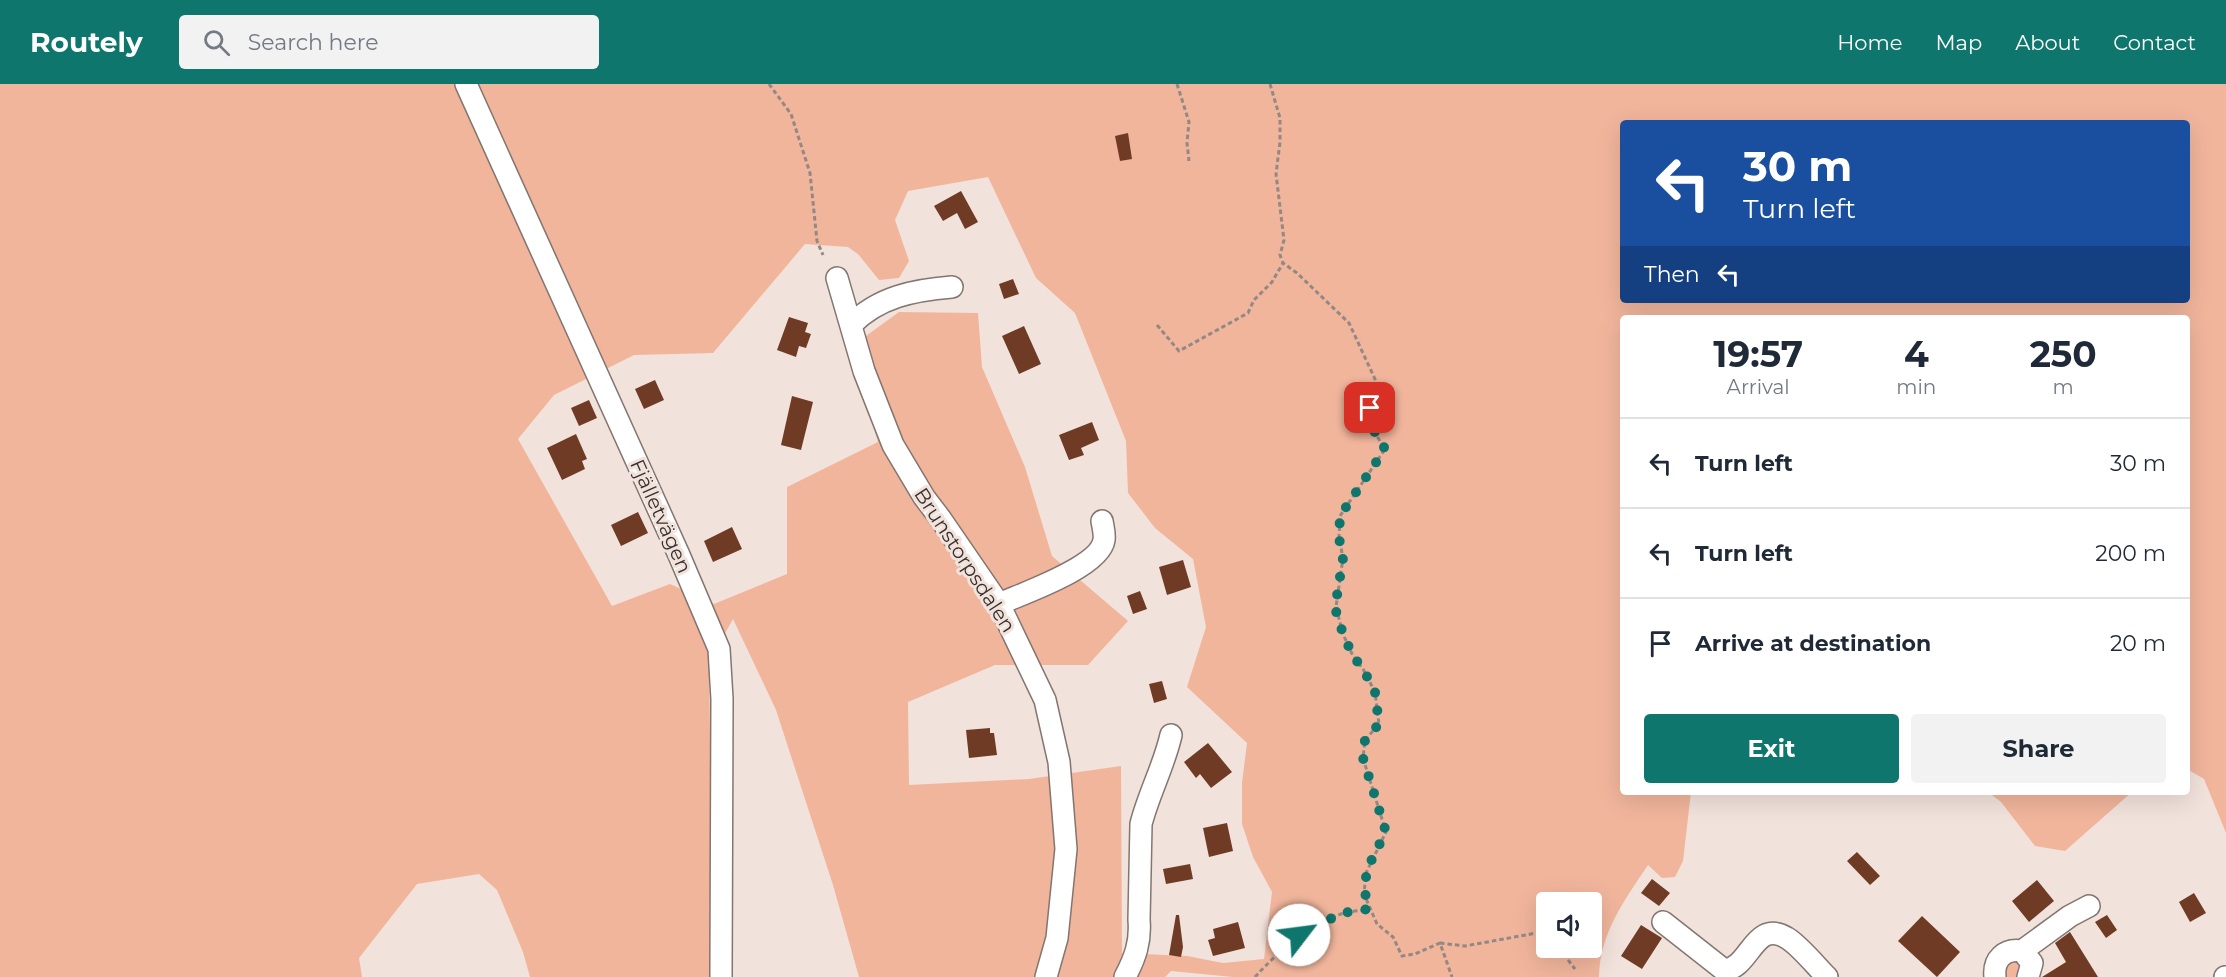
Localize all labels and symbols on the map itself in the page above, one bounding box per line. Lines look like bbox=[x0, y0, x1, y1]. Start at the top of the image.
pin bbox=[1344, 382, 1395, 433]
street label: Fjälletvägen bbox=[625, 455, 697, 577]
street label: Brunstorpsdalen bbox=[909, 483, 1021, 637]
position arrow bbox=[1267, 903, 1331, 967]

